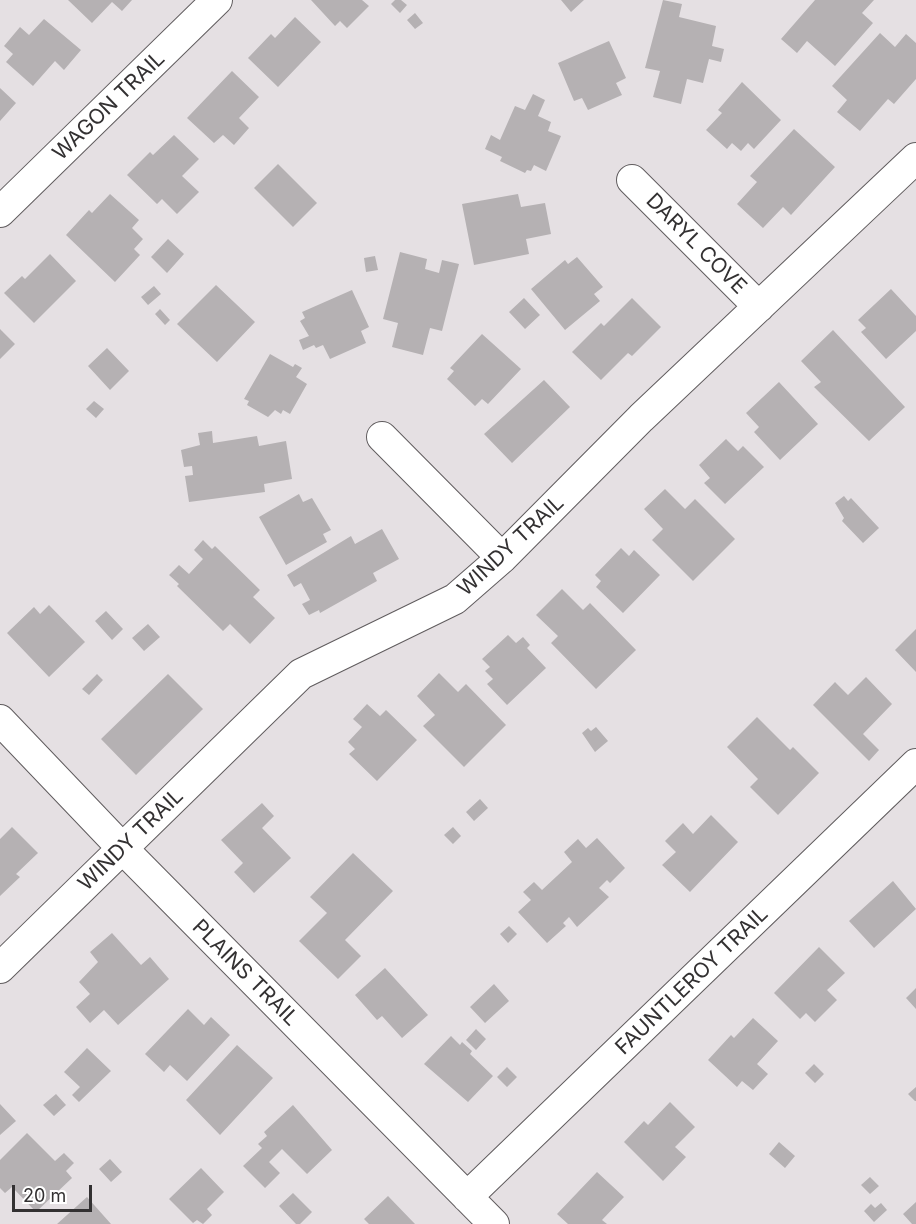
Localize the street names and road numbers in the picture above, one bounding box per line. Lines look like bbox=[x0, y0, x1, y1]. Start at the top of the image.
street label: WAGON TRAIL bbox=[48, 46, 170, 166]
street label: DARYL COVE bbox=[641, 189, 751, 299]
street label: WINDY TRAIL bbox=[453, 490, 569, 602]
street label: WINDY TRAIL bbox=[73, 784, 189, 896]
street label: FAUNTLEROY TRAIL bbox=[611, 902, 773, 1060]
street label: PLAINS TRAIL bbox=[187, 915, 303, 1031]

